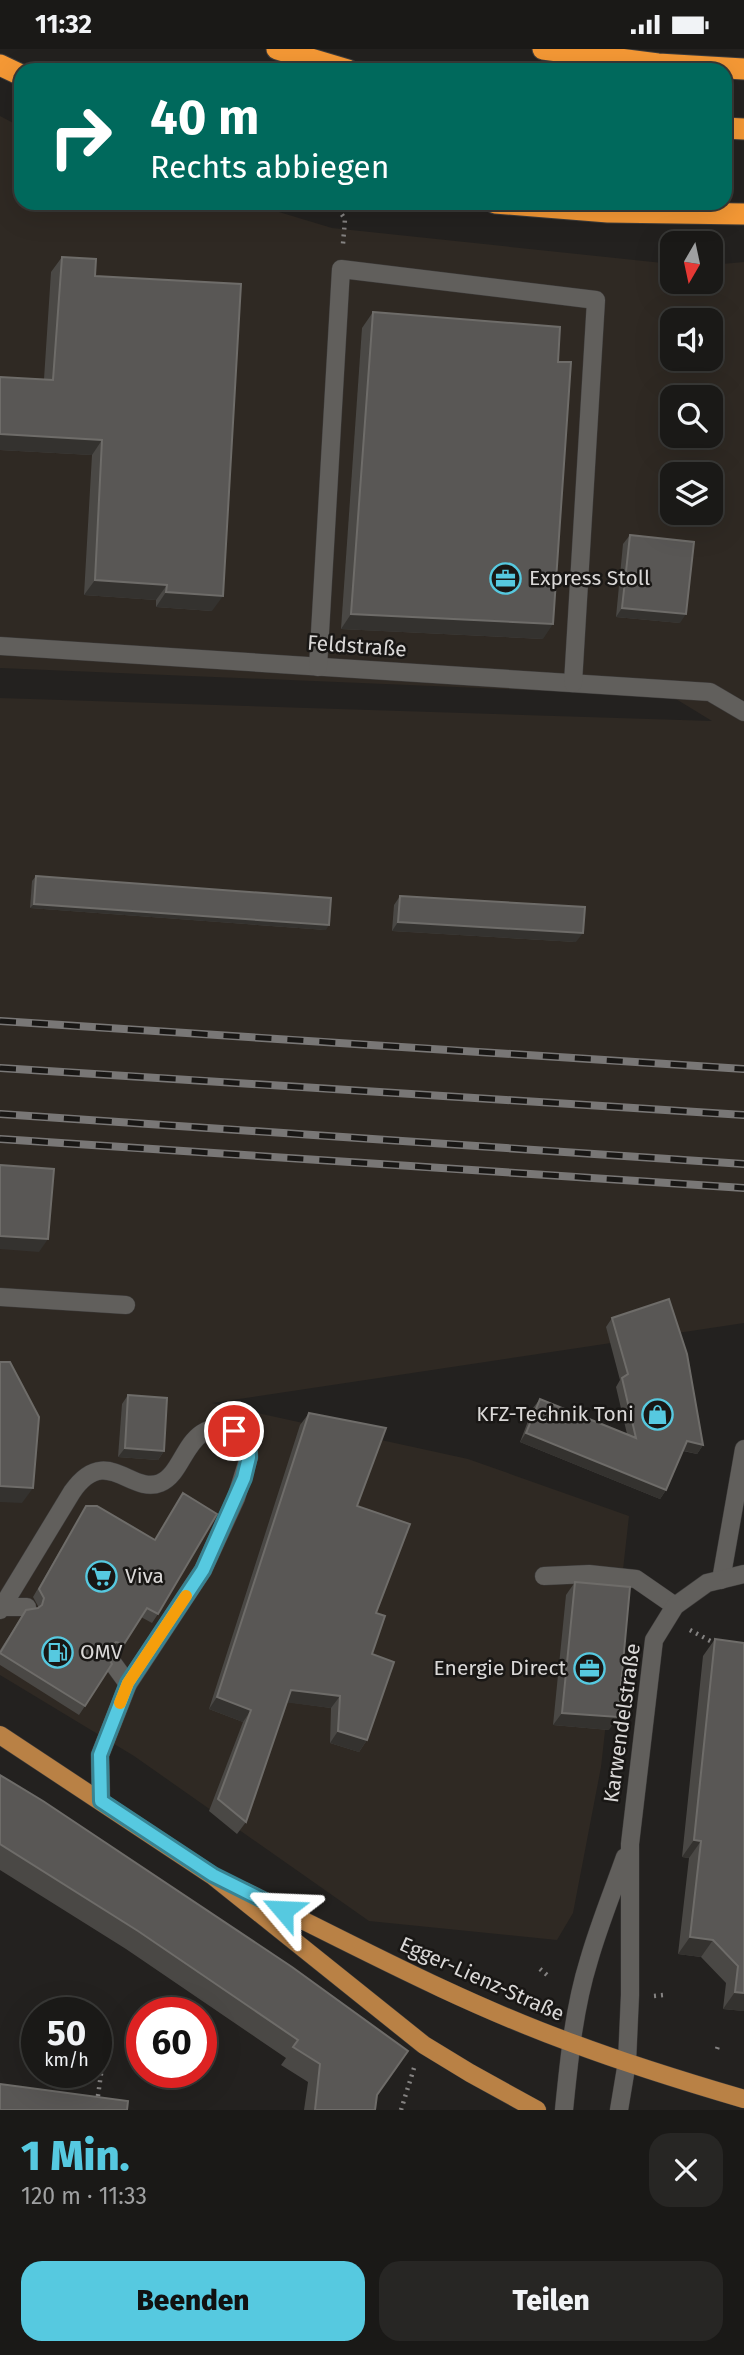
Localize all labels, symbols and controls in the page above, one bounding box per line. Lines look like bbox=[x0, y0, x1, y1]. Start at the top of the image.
text: 11:32 bbox=[35, 9, 92, 40]
text: 40 m bbox=[150, 88, 259, 147]
icon: right bbox=[35, 91, 126, 182]
text: Rechts abbiegen bbox=[150, 148, 390, 186]
north arrow bbox=[660, 231, 723, 294]
map controls bbox=[660, 231, 723, 525]
button: sound bbox=[660, 308, 723, 371]
button: search bbox=[660, 385, 723, 448]
button: layers bbox=[660, 462, 723, 525]
office icon: Express Stoll bbox=[489, 561, 523, 595]
place label: Express Stoll bbox=[529, 565, 650, 591]
street label: Feldstraße bbox=[306, 630, 408, 662]
shop icon: KFZ-Technik Toni bbox=[640, 1397, 674, 1431]
pin bbox=[204, 1401, 264, 1461]
place label: KFZ-Technik Toni bbox=[476, 1401, 634, 1427]
icon: arrive bbox=[215, 1412, 253, 1450]
supermarket icon: Viva bbox=[85, 1559, 119, 1593]
place label: Viva bbox=[125, 1563, 164, 1589]
fuel station icon: OMV bbox=[40, 1635, 74, 1669]
place label: OMV bbox=[80, 1639, 123, 1665]
street label: Karwendelstraße bbox=[598, 1642, 646, 1804]
office icon: Energie Direct bbox=[572, 1651, 606, 1685]
place label: Energie Direct bbox=[434, 1655, 566, 1681]
position arrow bbox=[246, 1873, 320, 1947]
street label: Egger-Lienz-Straße bbox=[396, 1931, 568, 2027]
speed limit sign: 60 bbox=[126, 1997, 217, 2088]
text: 50 bbox=[47, 2012, 86, 2054]
text: km/h bbox=[44, 2049, 89, 2071]
text: 1 Min. bbox=[21, 2131, 130, 2181]
button: close bbox=[649, 2133, 723, 2207]
text: 120 m · 11:33 bbox=[21, 2182, 147, 2210]
button: Beenden bbox=[21, 2261, 365, 2341]
button: Teilen bbox=[379, 2261, 723, 2341]

